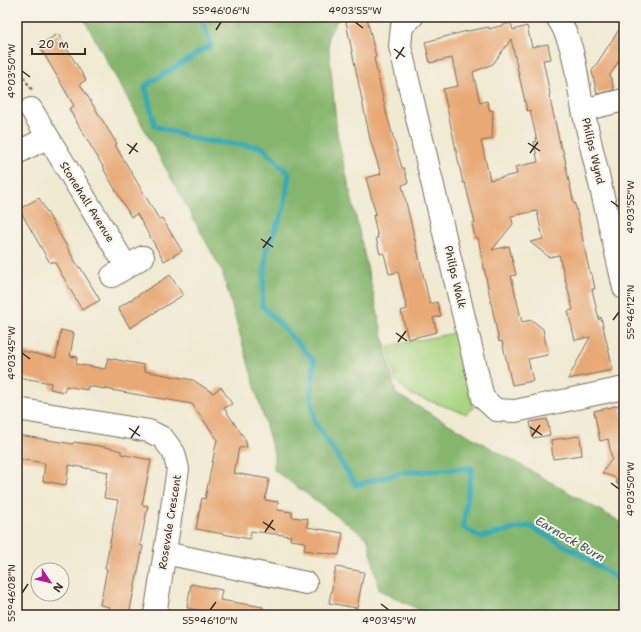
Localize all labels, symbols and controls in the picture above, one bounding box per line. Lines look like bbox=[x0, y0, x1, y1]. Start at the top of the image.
text: 55°46'06"N bbox=[192, 4, 250, 17]
text: 4°03'55"W bbox=[328, 4, 382, 17]
scale bar bbox=[32, 30, 85, 56]
text: 20 m bbox=[38, 36, 69, 52]
text: 4°03'50"W bbox=[5, 43, 18, 98]
street label: Philips Wynd bbox=[578, 116, 608, 186]
street label: Stonehall Avenue bbox=[56, 159, 118, 245]
text: 4°03'55"W bbox=[624, 180, 637, 234]
street label: Philips Walk bbox=[440, 244, 470, 310]
text: 55°46'12"N bbox=[624, 285, 637, 339]
text: 4°03'45"W bbox=[5, 326, 18, 380]
text: 4°03'50"W bbox=[624, 461, 637, 516]
street label: Rosevale Crescent bbox=[155, 473, 185, 571]
water label: Earnock Burn bbox=[532, 513, 608, 565]
north arrow bbox=[30, 562, 70, 602]
text: 55°46'08"N bbox=[5, 564, 18, 622]
text: N bbox=[49, 580, 66, 596]
text: 55°46'10"N bbox=[182, 614, 238, 627]
text: 4°03'45"W bbox=[362, 614, 416, 627]

